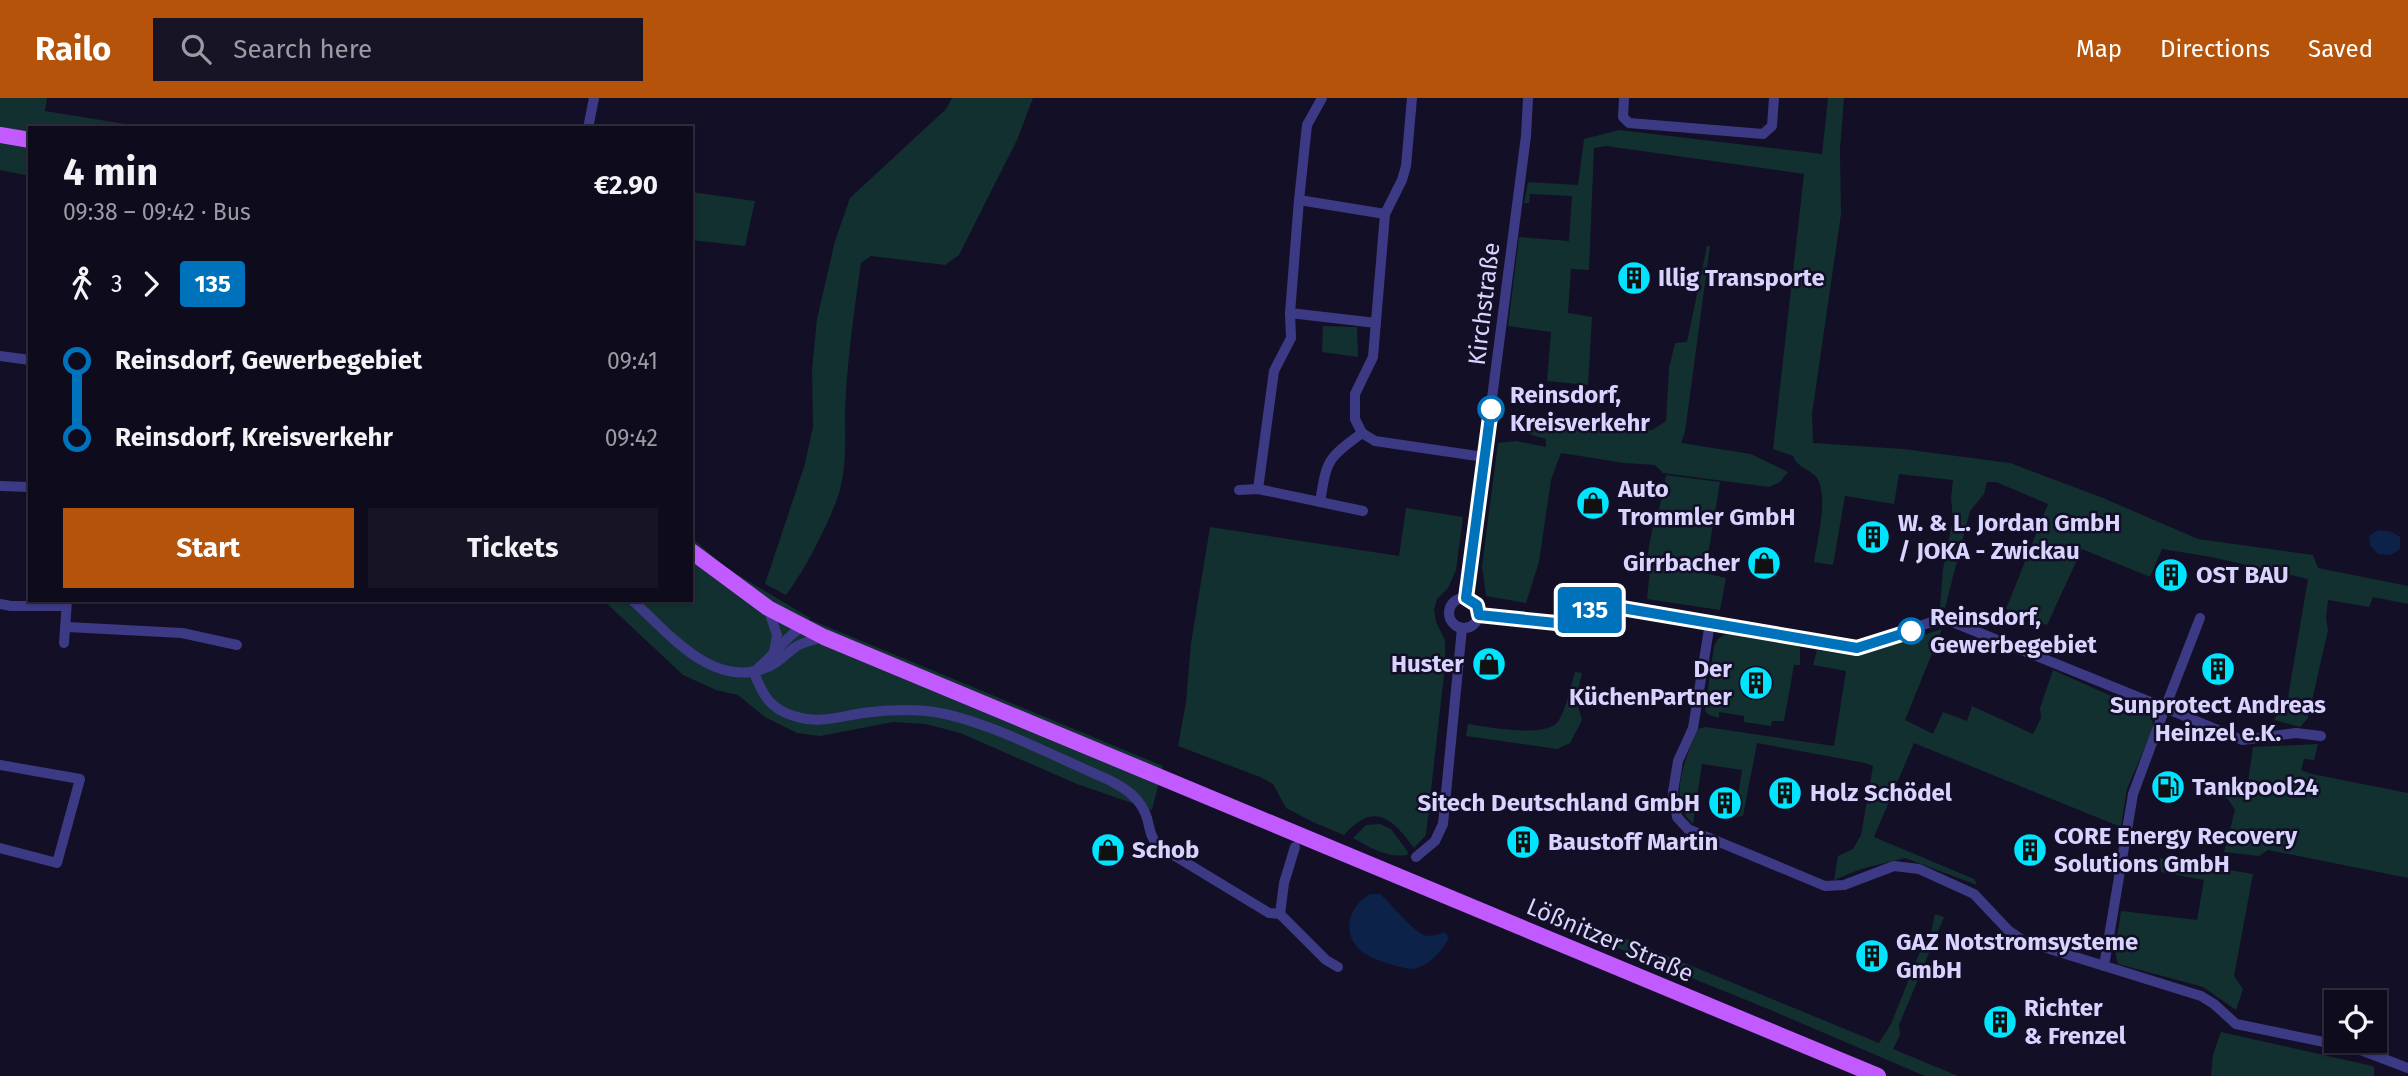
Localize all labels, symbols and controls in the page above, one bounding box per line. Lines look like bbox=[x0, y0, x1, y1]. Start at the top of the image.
search box bbox=[153, 18, 643, 81]
text: Railo bbox=[35, 29, 111, 69]
icon: search bbox=[177, 30, 215, 68]
text: Search here bbox=[233, 34, 372, 65]
text: Map bbox=[2076, 35, 2122, 63]
text: Directions bbox=[2160, 35, 2270, 63]
text: Saved bbox=[2308, 35, 2373, 63]
text: 4 min bbox=[63, 149, 158, 195]
text: €2.90 bbox=[594, 170, 658, 201]
text: 09:38 – 09:42 · Bus bbox=[63, 198, 251, 226]
street label: Kirchstraße bbox=[1463, 241, 1505, 367]
building icon: Illig Transporte bbox=[1615, 259, 1653, 297]
place label: Illig Transporte bbox=[1658, 264, 1825, 292]
icon: walk bbox=[63, 265, 101, 303]
icon: forward bbox=[132, 265, 170, 303]
text: 3 bbox=[111, 270, 122, 298]
text: 135 bbox=[194, 270, 231, 298]
text: Reinsdorf, Gewerbegebiet bbox=[115, 345, 422, 376]
text: 09:41 bbox=[607, 347, 658, 375]
place label: Reinsdorf, Kreisverkehr bbox=[1510, 381, 1650, 437]
marker: Reinsdorf, Kreisverkehr bbox=[1478, 396, 1504, 422]
text: Reinsdorf, Kreisverkehr bbox=[115, 422, 393, 453]
text: 09:42 bbox=[605, 424, 658, 452]
place label: Auto Trommler GmbH bbox=[1617, 475, 1795, 531]
shop icon: Auto Trommler GmbH bbox=[1574, 484, 1612, 522]
button: Start bbox=[63, 508, 354, 588]
button: Tickets bbox=[368, 508, 658, 588]
place label: W. & L. Jordan GmbH / JOKA - Zwickau bbox=[1898, 509, 2120, 565]
building icon: W. & L. Jordan GmbH / JOKA - Zwickau bbox=[1854, 518, 1892, 556]
shop icon: Girrbacher bbox=[1745, 544, 1783, 582]
place label: Girrbacher bbox=[1623, 549, 1740, 577]
building icon: OST BAU bbox=[2152, 556, 2190, 594]
place label: OST BAU bbox=[2196, 561, 2289, 589]
line badge: 135 bbox=[1550, 587, 1630, 633]
text: 135 bbox=[1572, 596, 1608, 624]
place label: Reinsdorf, Gewerbegebiet bbox=[1930, 603, 2097, 659]
marker: Reinsdorf, Gewerbegebiet bbox=[1898, 618, 1924, 644]
shop icon: Huster bbox=[1470, 645, 1508, 683]
place label: Huster bbox=[1391, 650, 1464, 678]
building icon: Sunprotect Andreas Heinzel e.K. bbox=[2199, 650, 2237, 688]
place label: Der KüchenPartner bbox=[1569, 655, 1732, 711]
building icon: Der KüchenPartner bbox=[1737, 664, 1775, 702]
place label: Sunprotect Andreas Heinzel e.K. bbox=[2110, 691, 2326, 747]
fuel station icon: Tankpool24 bbox=[2149, 768, 2187, 806]
place label: Tankpool24 bbox=[2192, 773, 2319, 801]
building icon: Holz Schödel bbox=[1766, 774, 1804, 812]
place label: Holz Schödel bbox=[1810, 779, 1953, 807]
building icon: Sitech Deutschland GmbH bbox=[1706, 784, 1744, 822]
place label: Sitech Deutschland GmbH bbox=[1417, 789, 1700, 817]
place label: CORE Energy Recovery Solutions GmbH bbox=[2054, 822, 2298, 878]
building icon: Baustoff Martin bbox=[1504, 823, 1542, 861]
place label: Baustoff Martin bbox=[1548, 828, 1718, 856]
shop icon: Schob bbox=[1089, 831, 1127, 869]
building icon: CORE Energy Recovery Solutions GmbH bbox=[2011, 831, 2049, 869]
place label: Schob bbox=[1132, 836, 1199, 864]
street label: Lößnitzer Straße bbox=[1522, 892, 1698, 988]
place label: GAZ Notstromsysteme GmbH bbox=[1896, 928, 2138, 984]
building icon: GAZ Notstromsysteme GmbH bbox=[1853, 937, 1891, 975]
map controls bbox=[2324, 990, 2387, 1053]
button: locate bbox=[2324, 990, 2387, 1053]
place label: Richter & Frenzel bbox=[2024, 994, 2127, 1050]
building icon: Richter & Frenzel bbox=[1981, 1003, 2019, 1041]

